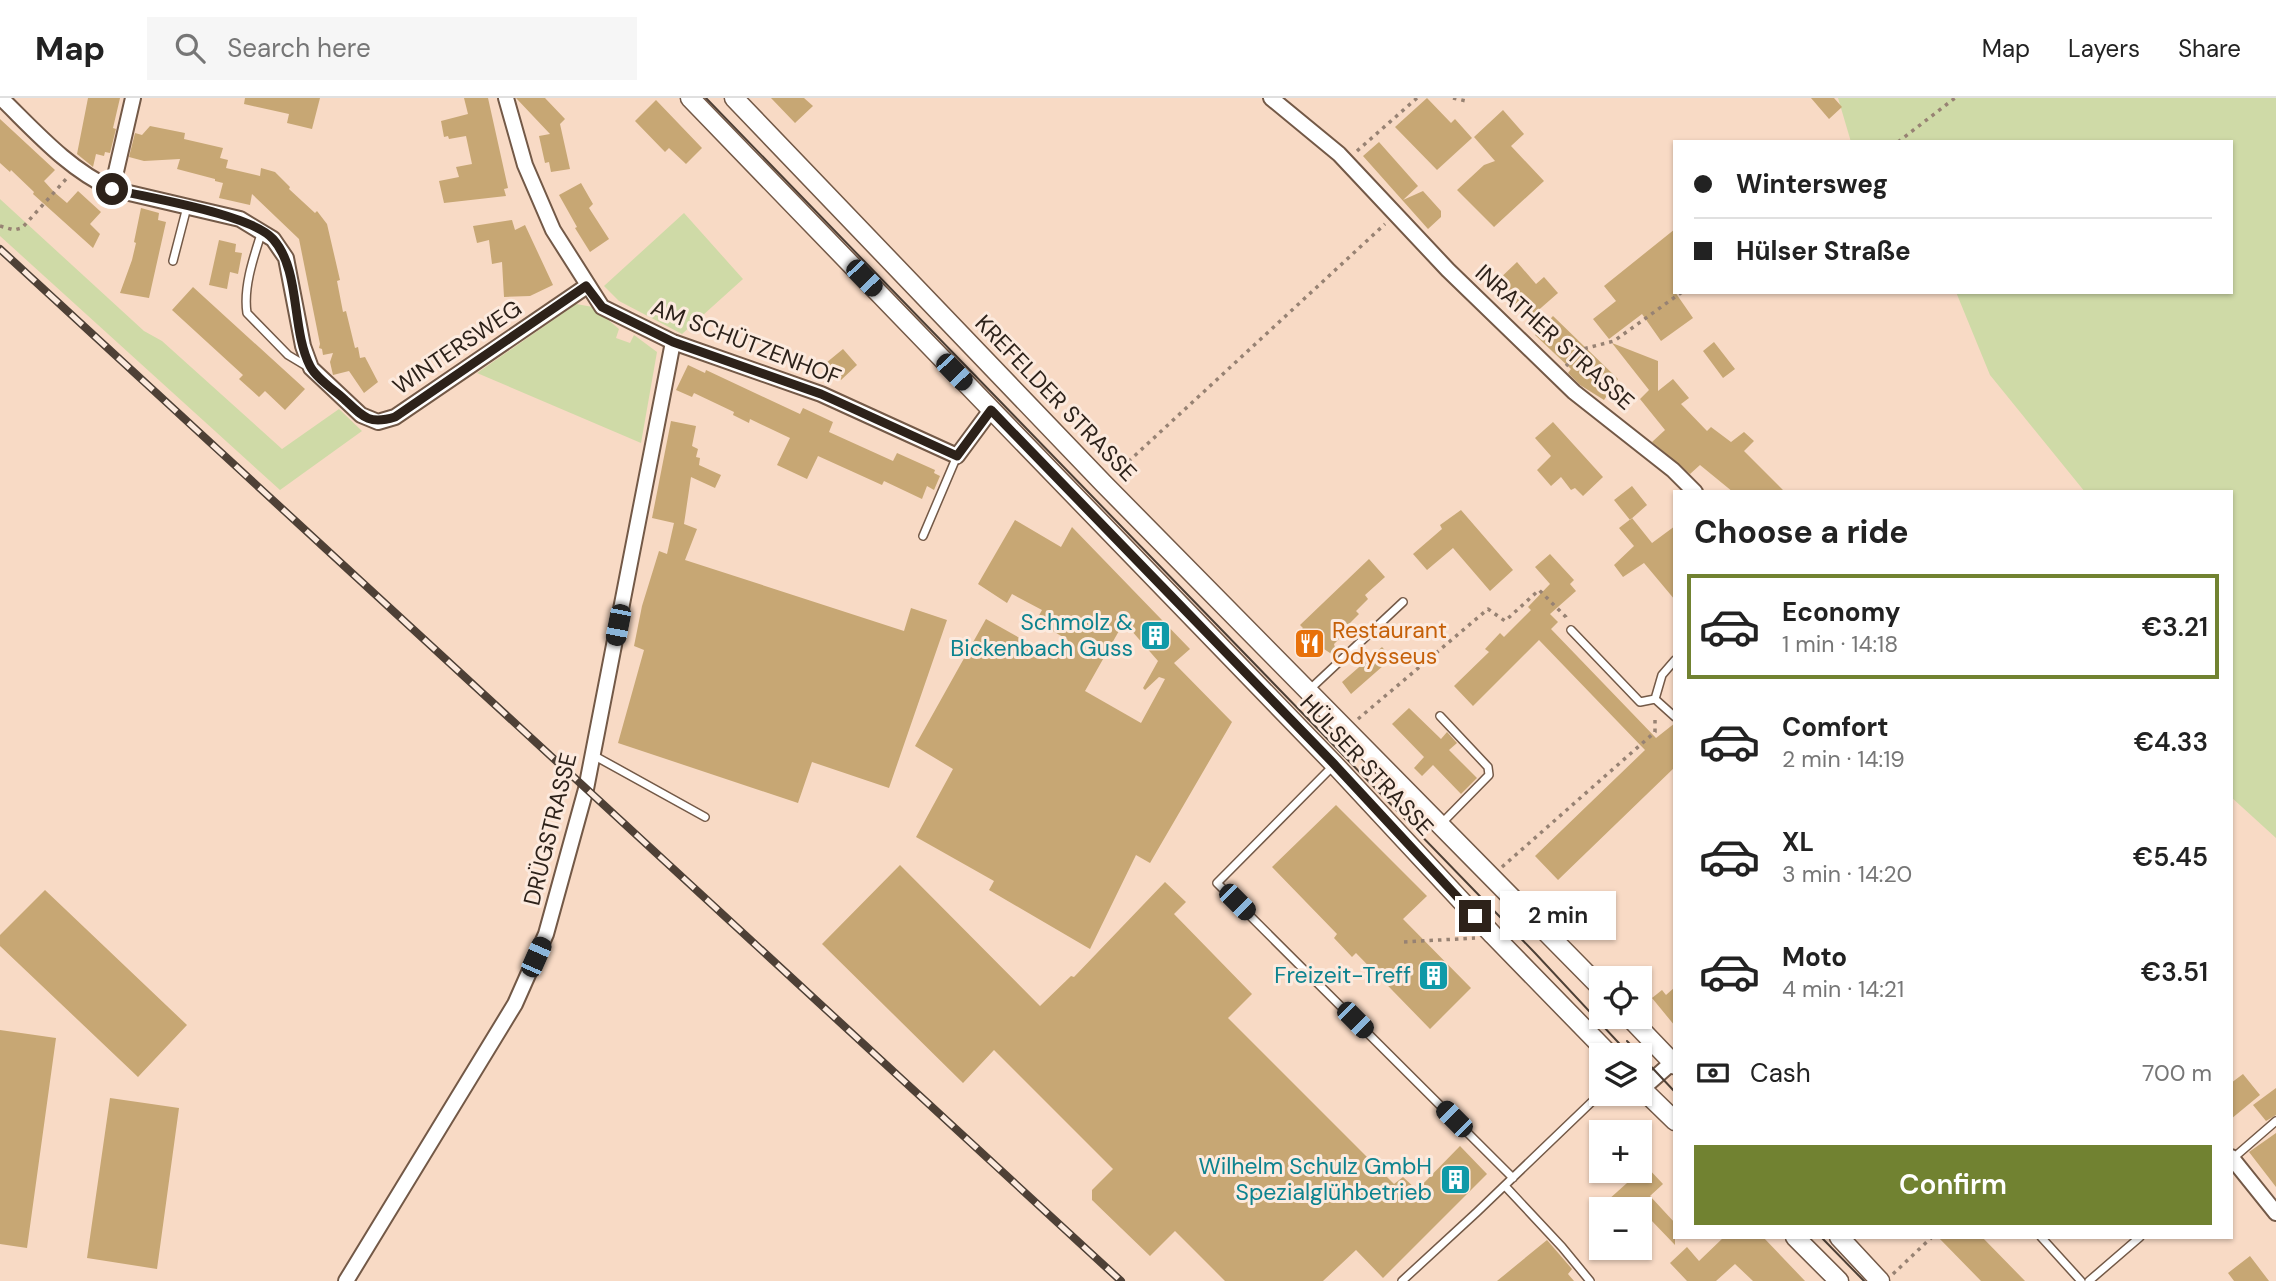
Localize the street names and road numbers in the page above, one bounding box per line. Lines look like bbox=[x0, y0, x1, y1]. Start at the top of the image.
street label: INRATHER STRASSE bbox=[1469, 258, 1641, 416]
street label: AM SCHÜTZENHOF bbox=[647, 292, 845, 392]
street label: WINTERSWEG bbox=[387, 293, 527, 401]
street label: KREFELDER STRASSE bbox=[969, 308, 1143, 488]
street label: HÜLSER STRASSE bbox=[1294, 688, 1440, 842]
street label: DRÜGSTRASSE bbox=[517, 749, 583, 909]

